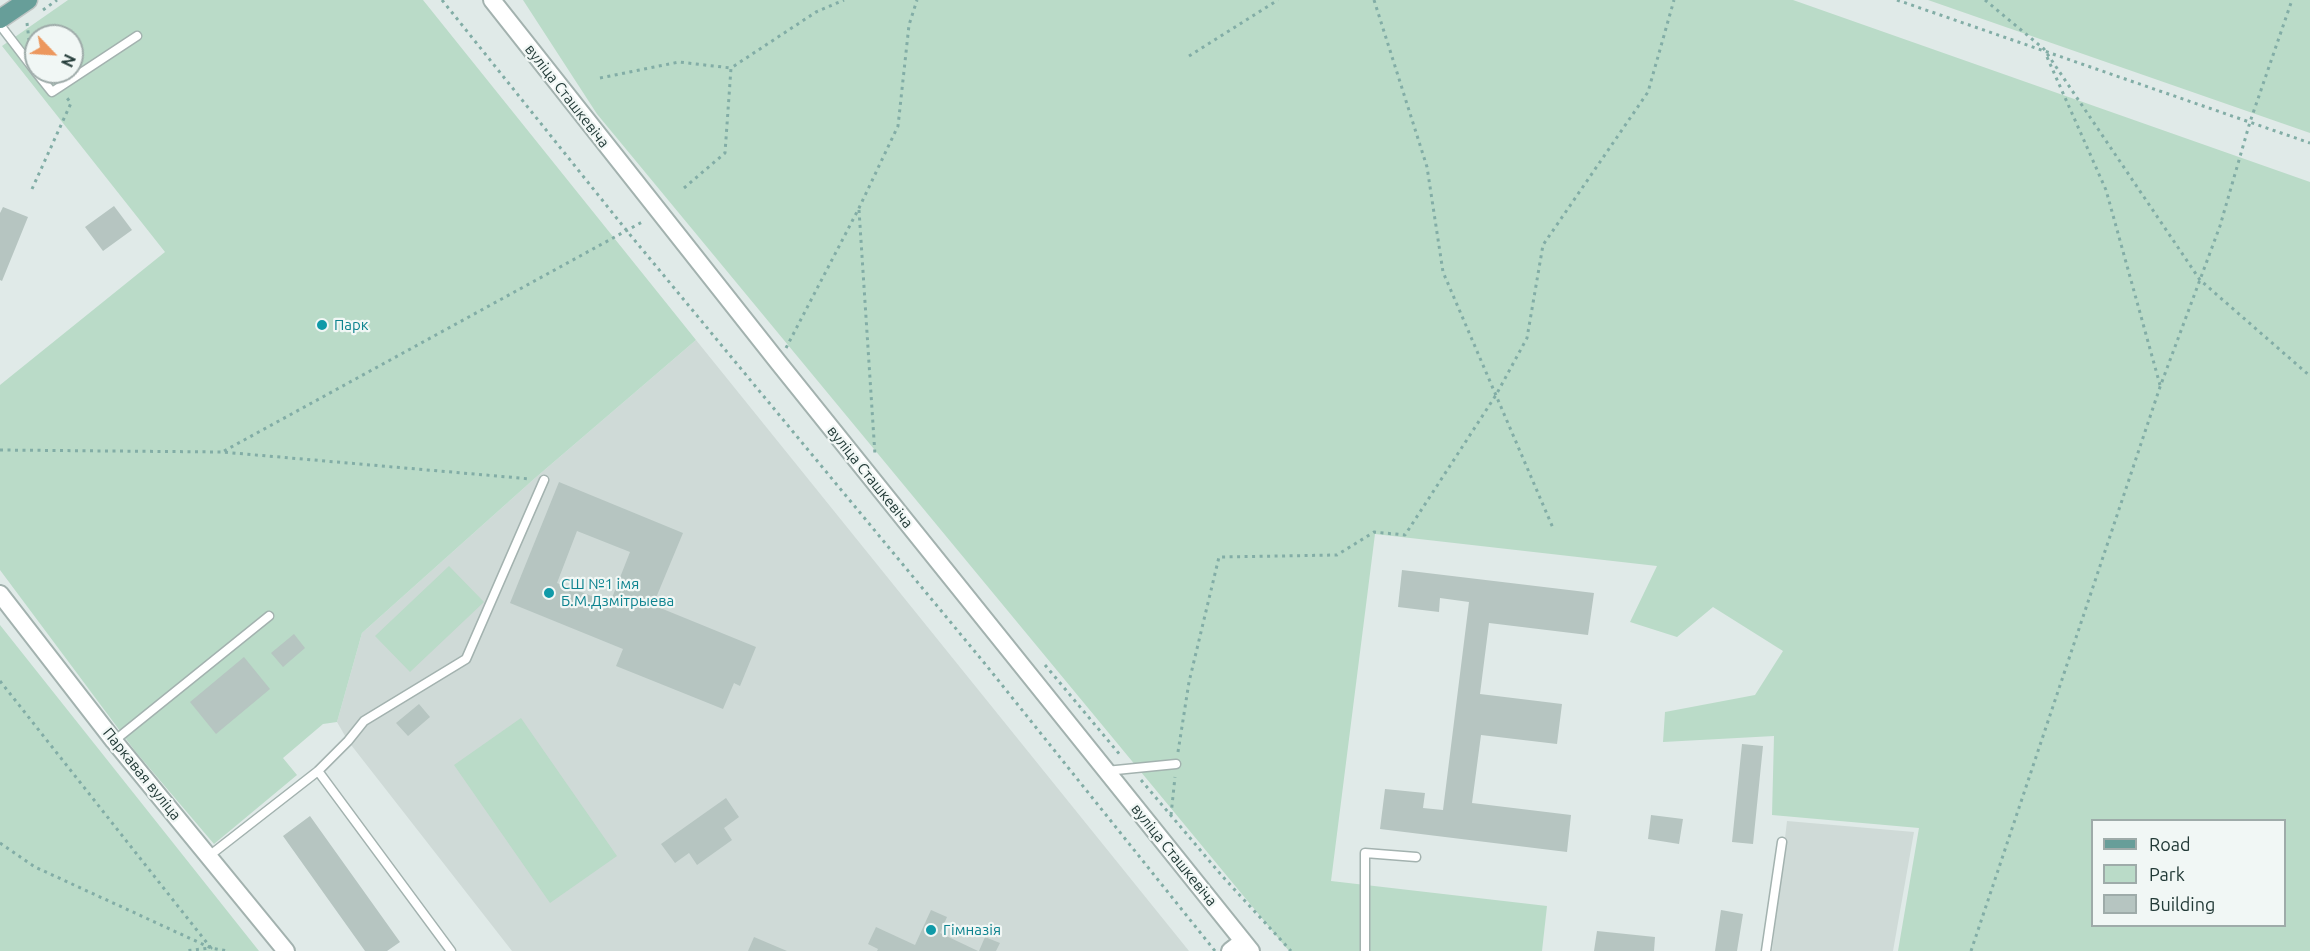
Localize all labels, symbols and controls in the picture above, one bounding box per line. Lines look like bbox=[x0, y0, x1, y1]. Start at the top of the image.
north arrow bbox=[24, 24, 84, 84]
street label: вуліца Сташкевіча bbox=[521, 41, 613, 151]
text: N bbox=[58, 52, 79, 70]
place label: Парк bbox=[334, 316, 369, 334]
marker: Парк bbox=[315, 318, 329, 332]
street label: вуліца Сташкевіча bbox=[823, 422, 917, 532]
place label: СШ №1 імя Б.М.Дзмітрыева bbox=[561, 575, 674, 610]
marker: СШ №1 імя Б.М.Дзмітрыева bbox=[542, 586, 556, 600]
street label: Паркавая вуліца bbox=[99, 724, 185, 824]
street label: вуліца Сташкевіча bbox=[1127, 800, 1221, 910]
legend bbox=[2091, 819, 2286, 927]
text: Road bbox=[2149, 834, 2191, 854]
text: Park bbox=[2149, 864, 2185, 884]
text: Building bbox=[2149, 894, 2215, 914]
place label: Гімназія bbox=[943, 921, 1001, 939]
marker: Гімназія bbox=[924, 923, 938, 937]

